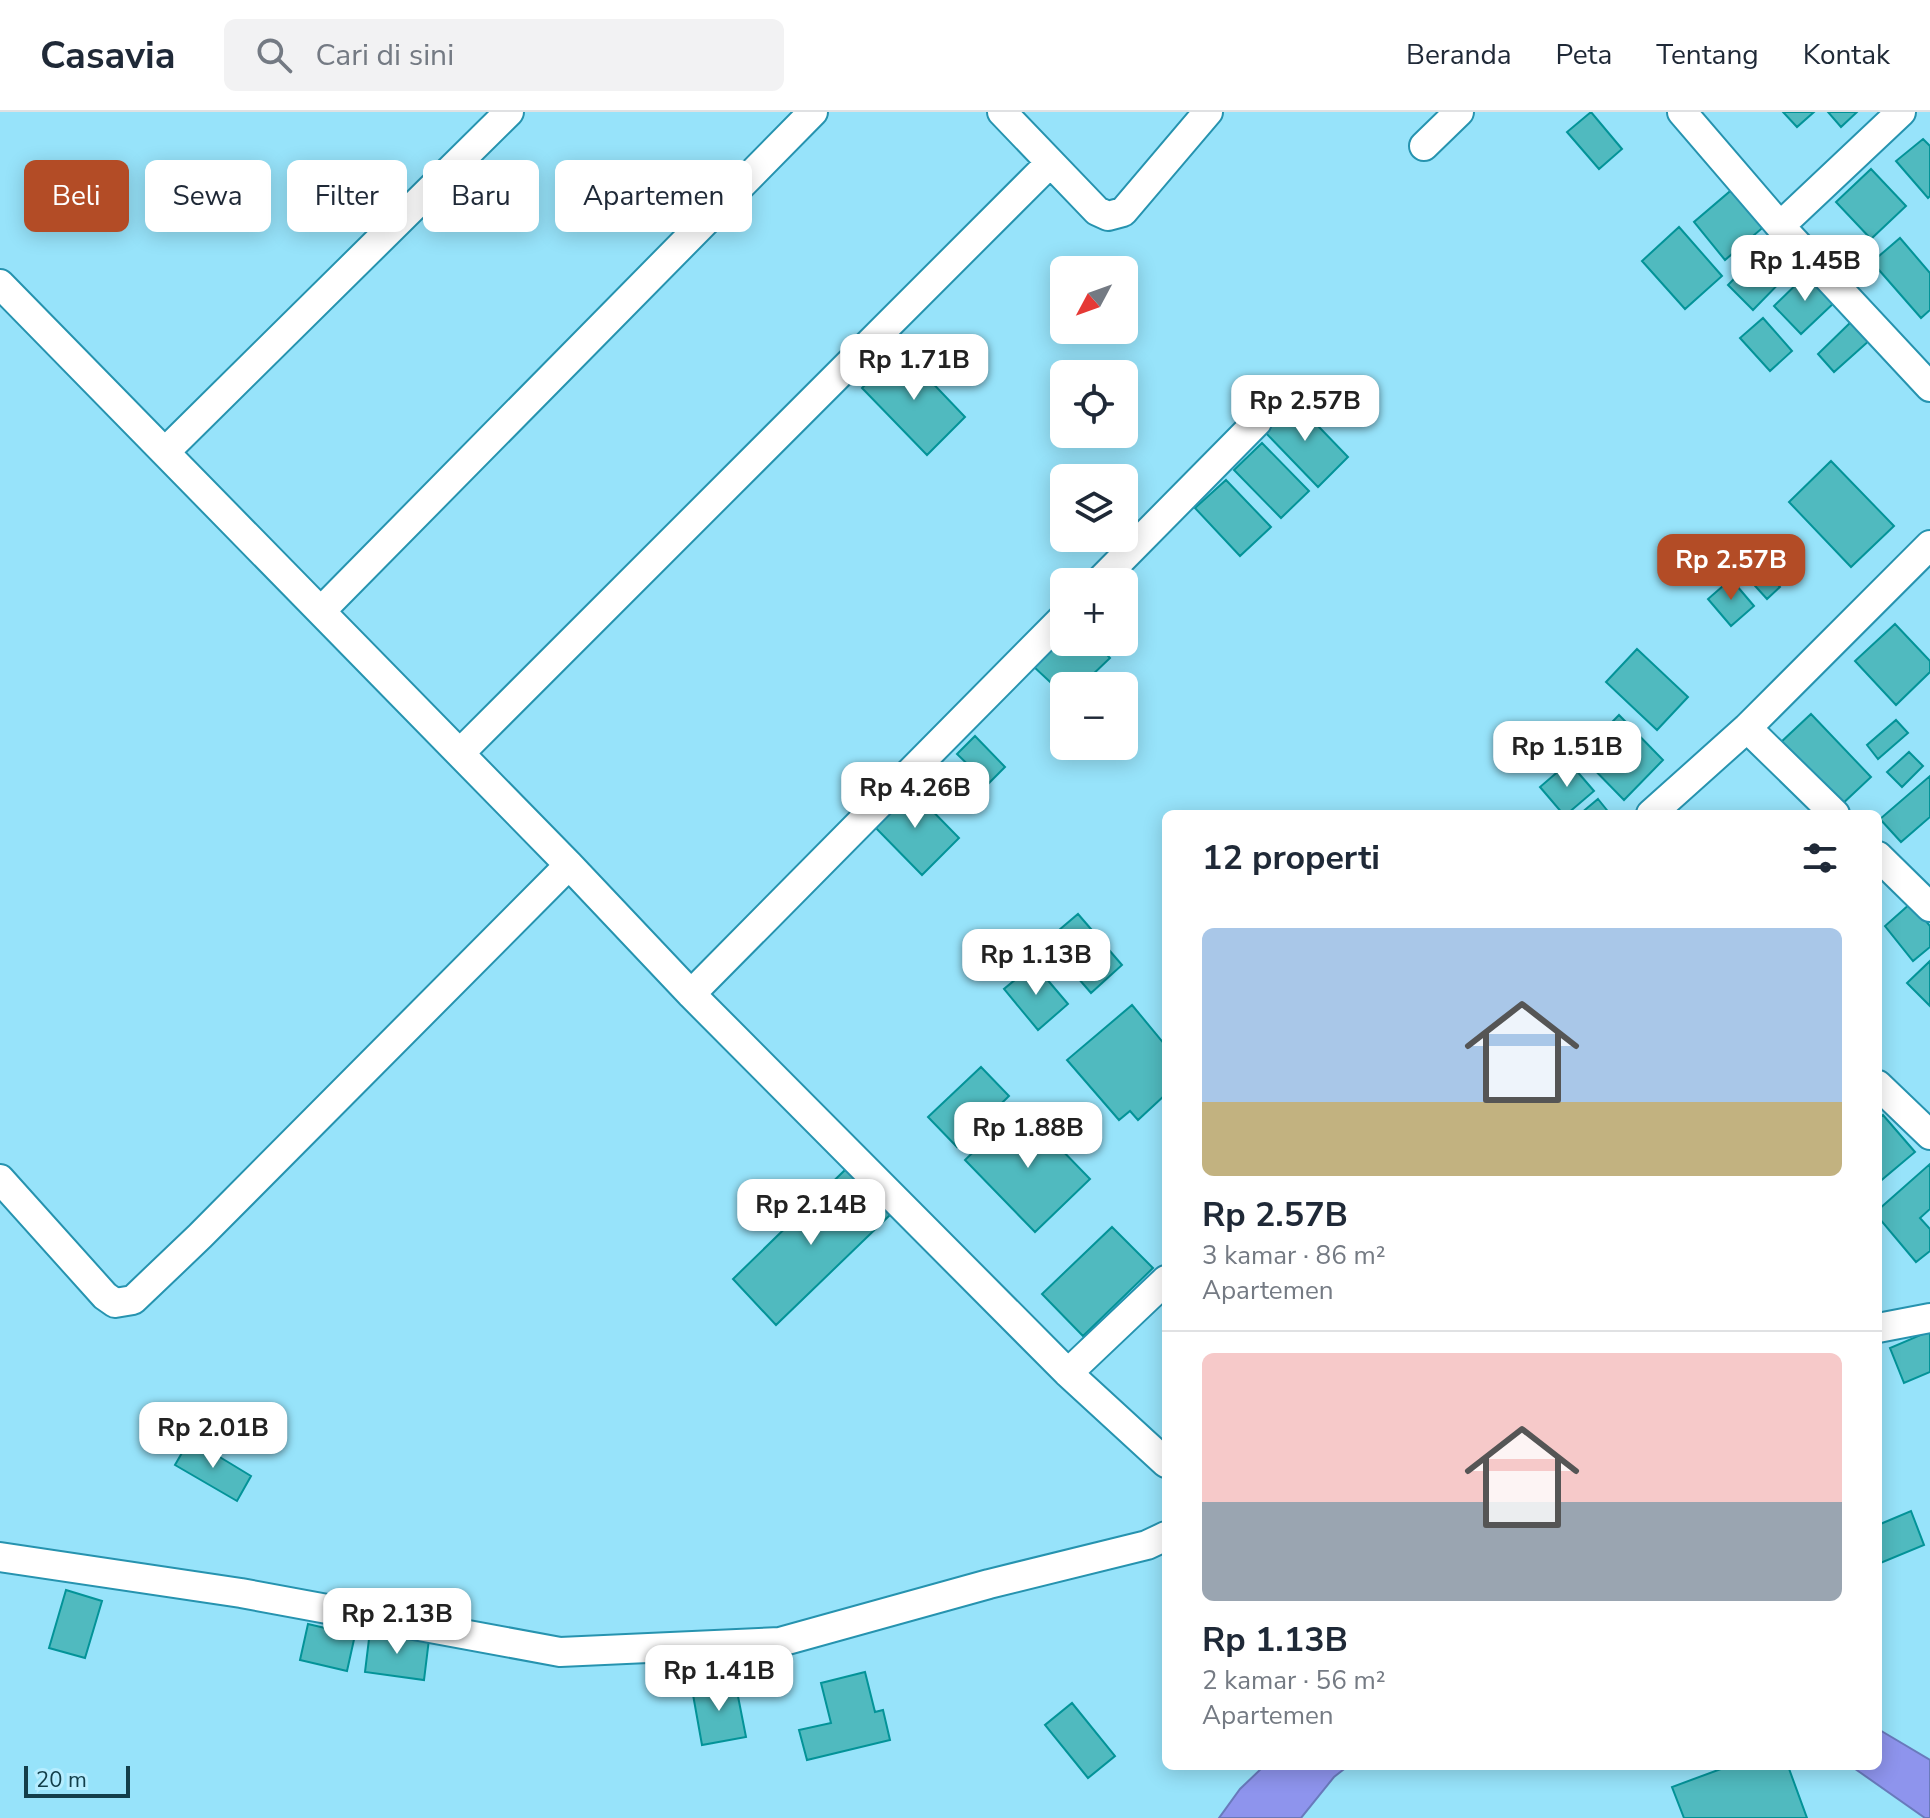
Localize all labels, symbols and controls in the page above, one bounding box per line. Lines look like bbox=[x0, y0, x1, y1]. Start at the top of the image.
search box bbox=[224, 19, 784, 91]
text: Casavia bbox=[40, 30, 176, 81]
icon: search bbox=[252, 33, 296, 77]
text: Cari di sini bbox=[316, 35, 454, 76]
text: Beranda bbox=[1406, 36, 1512, 74]
text: Peta bbox=[1556, 36, 1612, 74]
text: Tentang bbox=[1656, 36, 1759, 74]
text: Kontak bbox=[1803, 36, 1890, 74]
chip: Beli bbox=[24, 160, 129, 232]
chip: Sewa bbox=[145, 160, 271, 232]
chip: Filter bbox=[287, 160, 407, 232]
chip: Baru bbox=[423, 160, 539, 232]
chip: Apartemen bbox=[555, 160, 752, 232]
pin: Rp 1.45B bbox=[1722, 235, 1888, 303]
text: Rp 1.45B bbox=[1749, 243, 1861, 278]
north arrow bbox=[1050, 256, 1138, 344]
map controls bbox=[1050, 256, 1138, 760]
pin: Rp 1.71B bbox=[831, 334, 997, 402]
text: Rp 1.71B bbox=[858, 342, 970, 377]
button: locate bbox=[1050, 360, 1138, 448]
pin: Rp 2.57B bbox=[1222, 375, 1388, 443]
text: Rp 2.57B bbox=[1249, 383, 1361, 418]
button: layers bbox=[1050, 464, 1138, 552]
pin: Rp 2.57B bbox=[1648, 534, 1814, 602]
text: Rp 2.57B bbox=[1675, 542, 1787, 577]
button: + bbox=[1050, 568, 1138, 656]
button: − bbox=[1050, 672, 1138, 760]
pin: Rp 1.51B bbox=[1484, 721, 1650, 789]
text: Rp 1.51B bbox=[1511, 729, 1623, 764]
pin: Rp 4.26B bbox=[832, 762, 998, 830]
text: Rp 4.26B bbox=[859, 770, 971, 805]
text: 12 properti bbox=[1202, 835, 1380, 881]
icon: filters bbox=[1798, 836, 1842, 880]
pin: Rp 1.13B bbox=[953, 929, 1119, 997]
text: Rp 1.13B bbox=[980, 937, 1092, 972]
icon: home bbox=[1450, 980, 1594, 1124]
pin: Rp 1.88B bbox=[945, 1102, 1111, 1170]
text: Rp 1.88B bbox=[972, 1110, 1084, 1145]
pin: Rp 2.14B bbox=[728, 1179, 894, 1247]
text: Rp 2.14B bbox=[755, 1187, 867, 1222]
text: Rp 2.57B bbox=[1202, 1192, 1348, 1238]
text: 3 kamar · 86 m² bbox=[1202, 1238, 1386, 1273]
text: Apartemen bbox=[1202, 1273, 1334, 1308]
pin: Rp 2.01B bbox=[130, 1402, 296, 1470]
icon: home bbox=[1450, 1405, 1594, 1549]
text: Rp 2.01B bbox=[157, 1410, 269, 1445]
pin: Rp 2.13B bbox=[314, 1588, 480, 1656]
text: Rp 2.13B bbox=[341, 1596, 453, 1631]
text: Rp 1.13B bbox=[1202, 1617, 1348, 1663]
pin: Rp 1.41B bbox=[636, 1645, 802, 1713]
text: Rp 1.41B bbox=[663, 1653, 775, 1688]
text: 2 kamar · 56 m² bbox=[1202, 1663, 1386, 1698]
text: Apartemen bbox=[1202, 1698, 1334, 1733]
scale bar bbox=[24, 1762, 130, 1798]
text: 20 m bbox=[36, 1765, 87, 1795]

